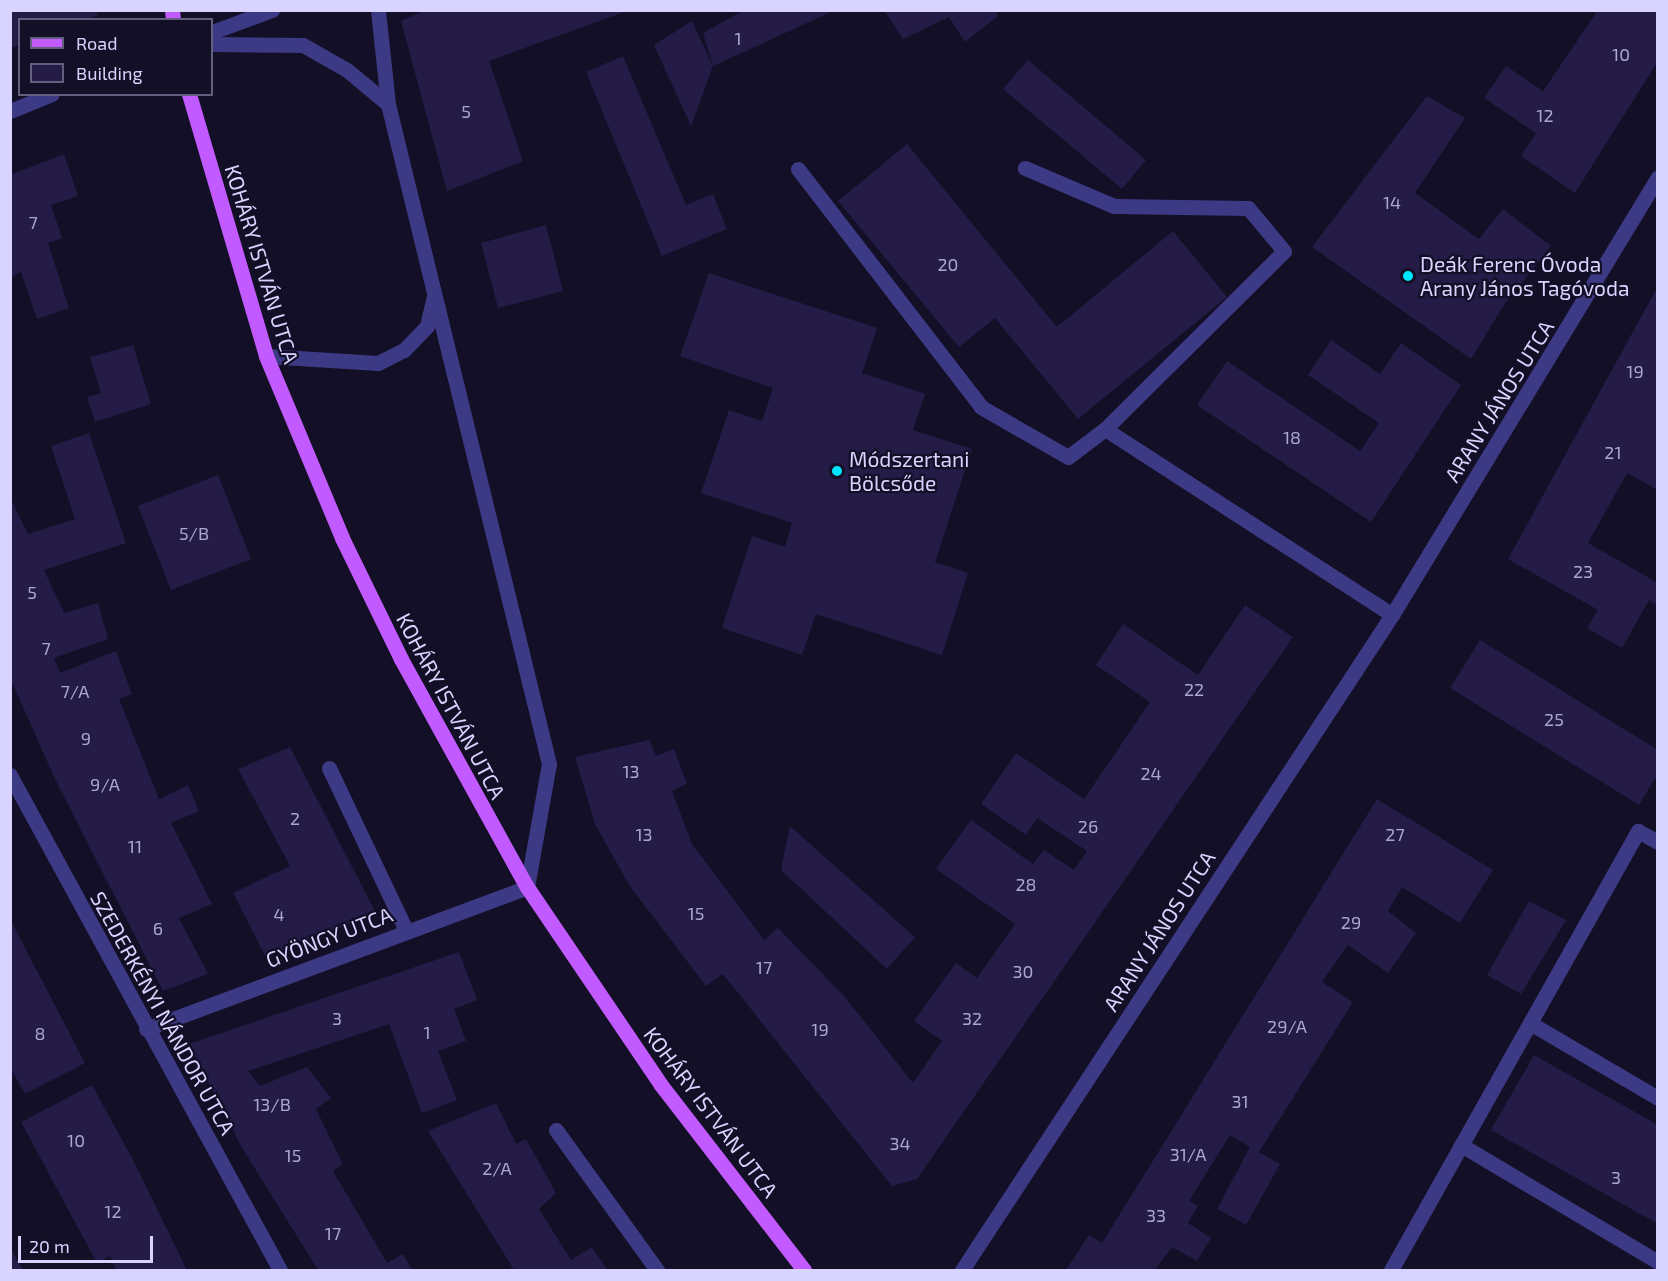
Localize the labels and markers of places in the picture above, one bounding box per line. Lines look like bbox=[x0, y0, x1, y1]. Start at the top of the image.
place label: Deák Ferenc Óvoda Arany János Tagóvoda bbox=[1420, 251, 1631, 301]
marker: Deák Ferenc Óvoda Arany János Tagóvoda bbox=[1401, 269, 1415, 283]
place label: Módszertani Bölcsőde bbox=[849, 446, 969, 496]
marker: Módszertani Bölcsőde bbox=[830, 464, 844, 478]

